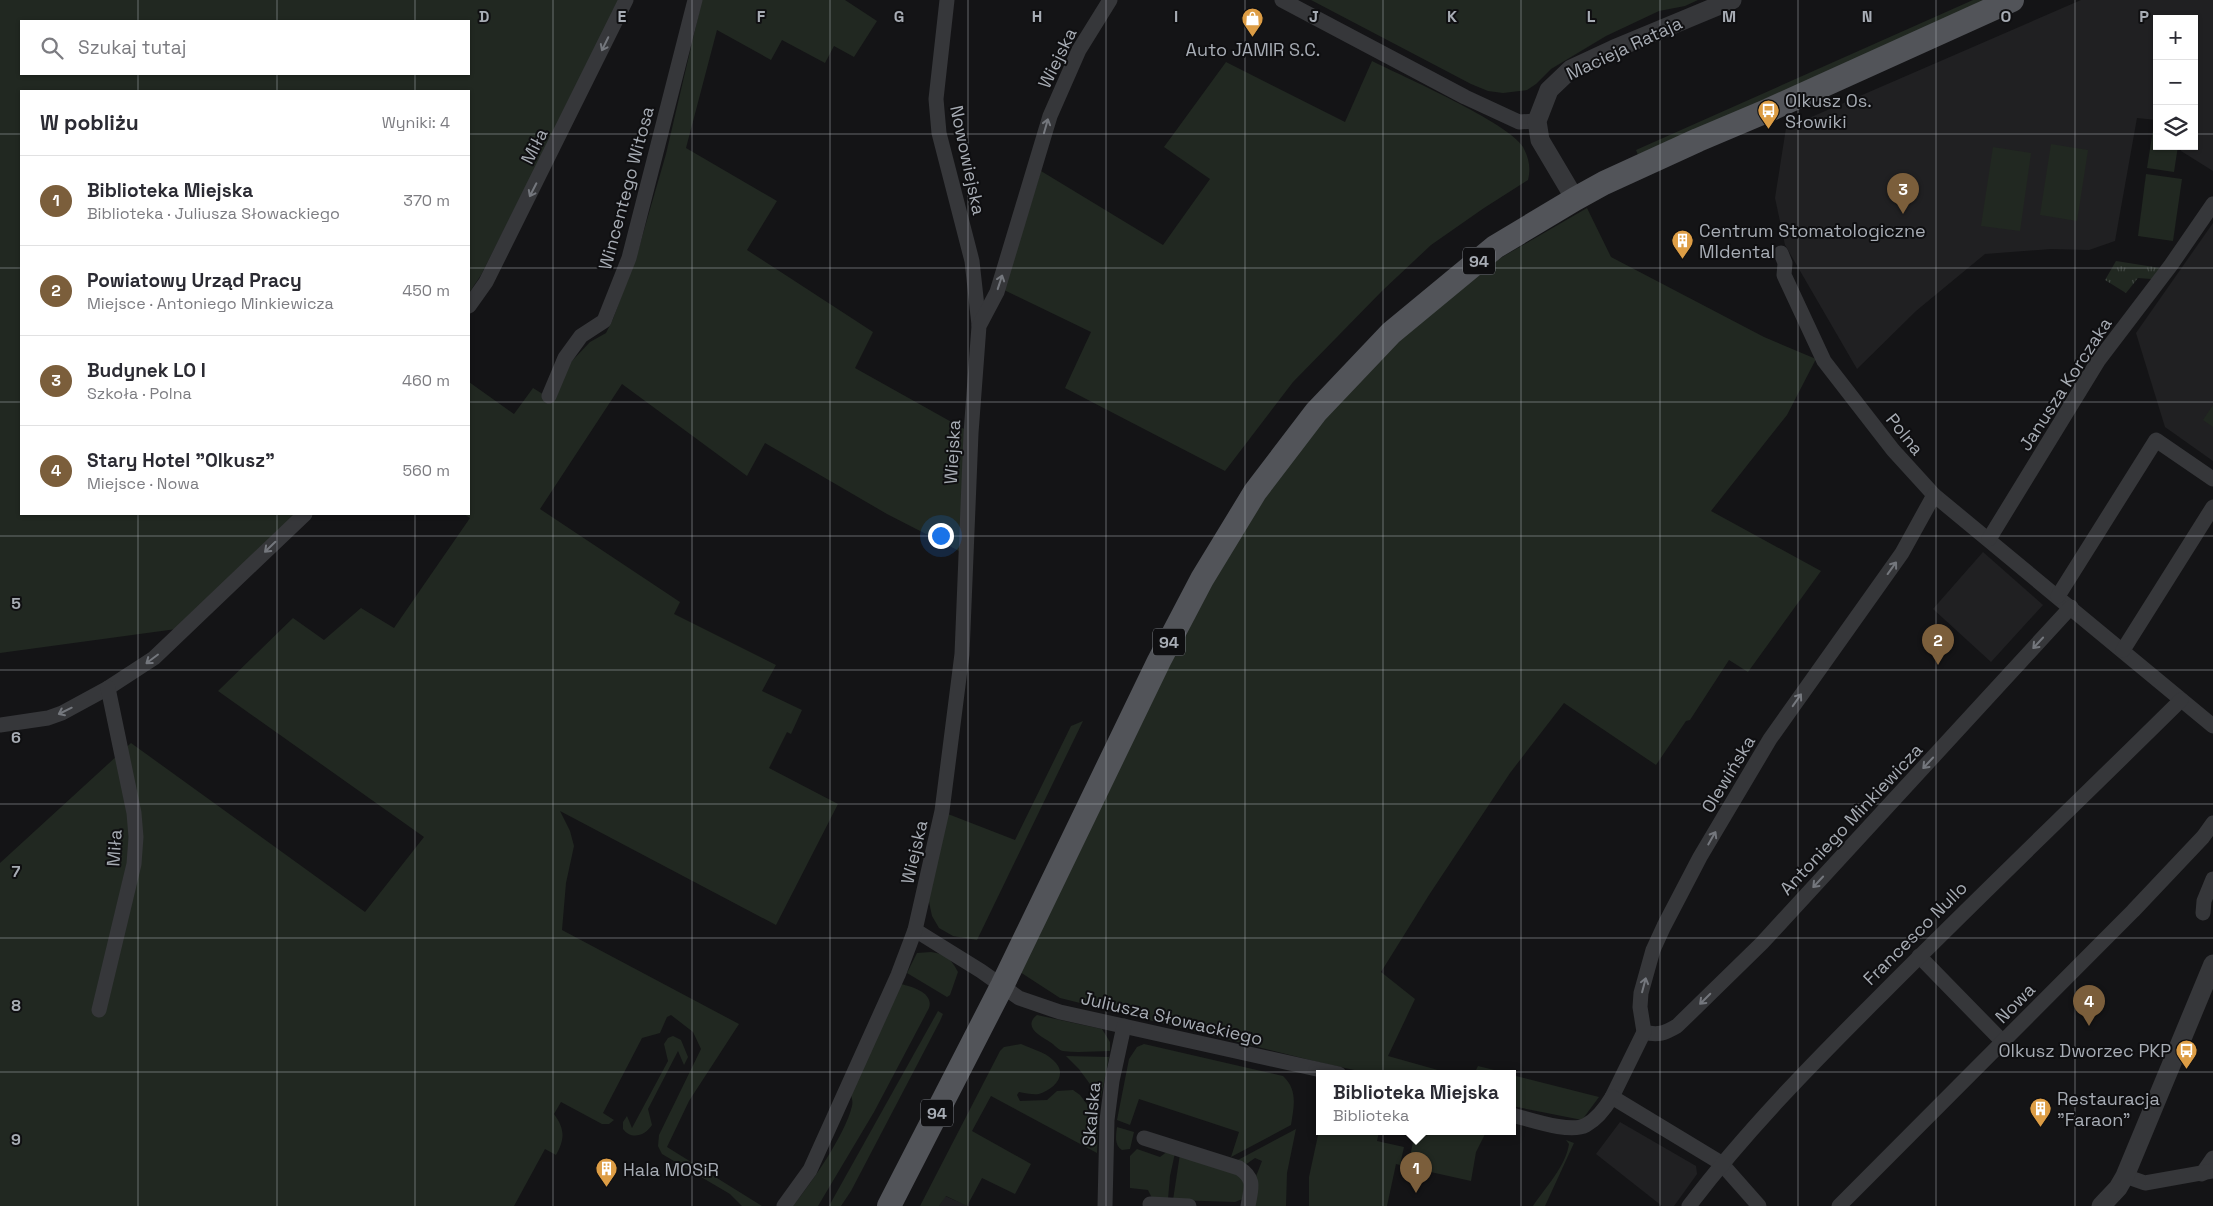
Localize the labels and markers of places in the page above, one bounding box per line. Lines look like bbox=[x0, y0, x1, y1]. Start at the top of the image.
shop icon: Auto JAMIR S.C. bbox=[1241, 7, 1265, 38]
place label: Auto JAMIR S.C. bbox=[1186, 38, 1320, 61]
place label: Olkusz Os. Słowiki bbox=[1785, 89, 1872, 133]
bus stop icon: Olkusz Os. Słowiki bbox=[1757, 98, 1781, 129]
pin: 3 bbox=[1887, 173, 1919, 214]
place label: Centrum Stomatologiczne MIdental bbox=[1699, 219, 1926, 263]
building icon: Centrum Stomatologiczne MIdental bbox=[1671, 228, 1695, 259]
pin: 2 bbox=[1922, 624, 1954, 665]
pin: 4 bbox=[2073, 985, 2105, 1026]
bus stop icon: Olkusz Dworzec PKP bbox=[2175, 1038, 2199, 1069]
place label: Olkusz Dworzec PKP bbox=[1999, 1039, 2171, 1062]
place label: Restauracja "Faraon" bbox=[2057, 1087, 2160, 1131]
building icon: Restauracja "Faraon" bbox=[2029, 1096, 2053, 1127]
pin: 1 bbox=[1400, 1152, 1432, 1193]
building icon: Hala MOSiR bbox=[595, 1157, 619, 1188]
place label: Hala MOSiR bbox=[623, 1158, 719, 1181]

